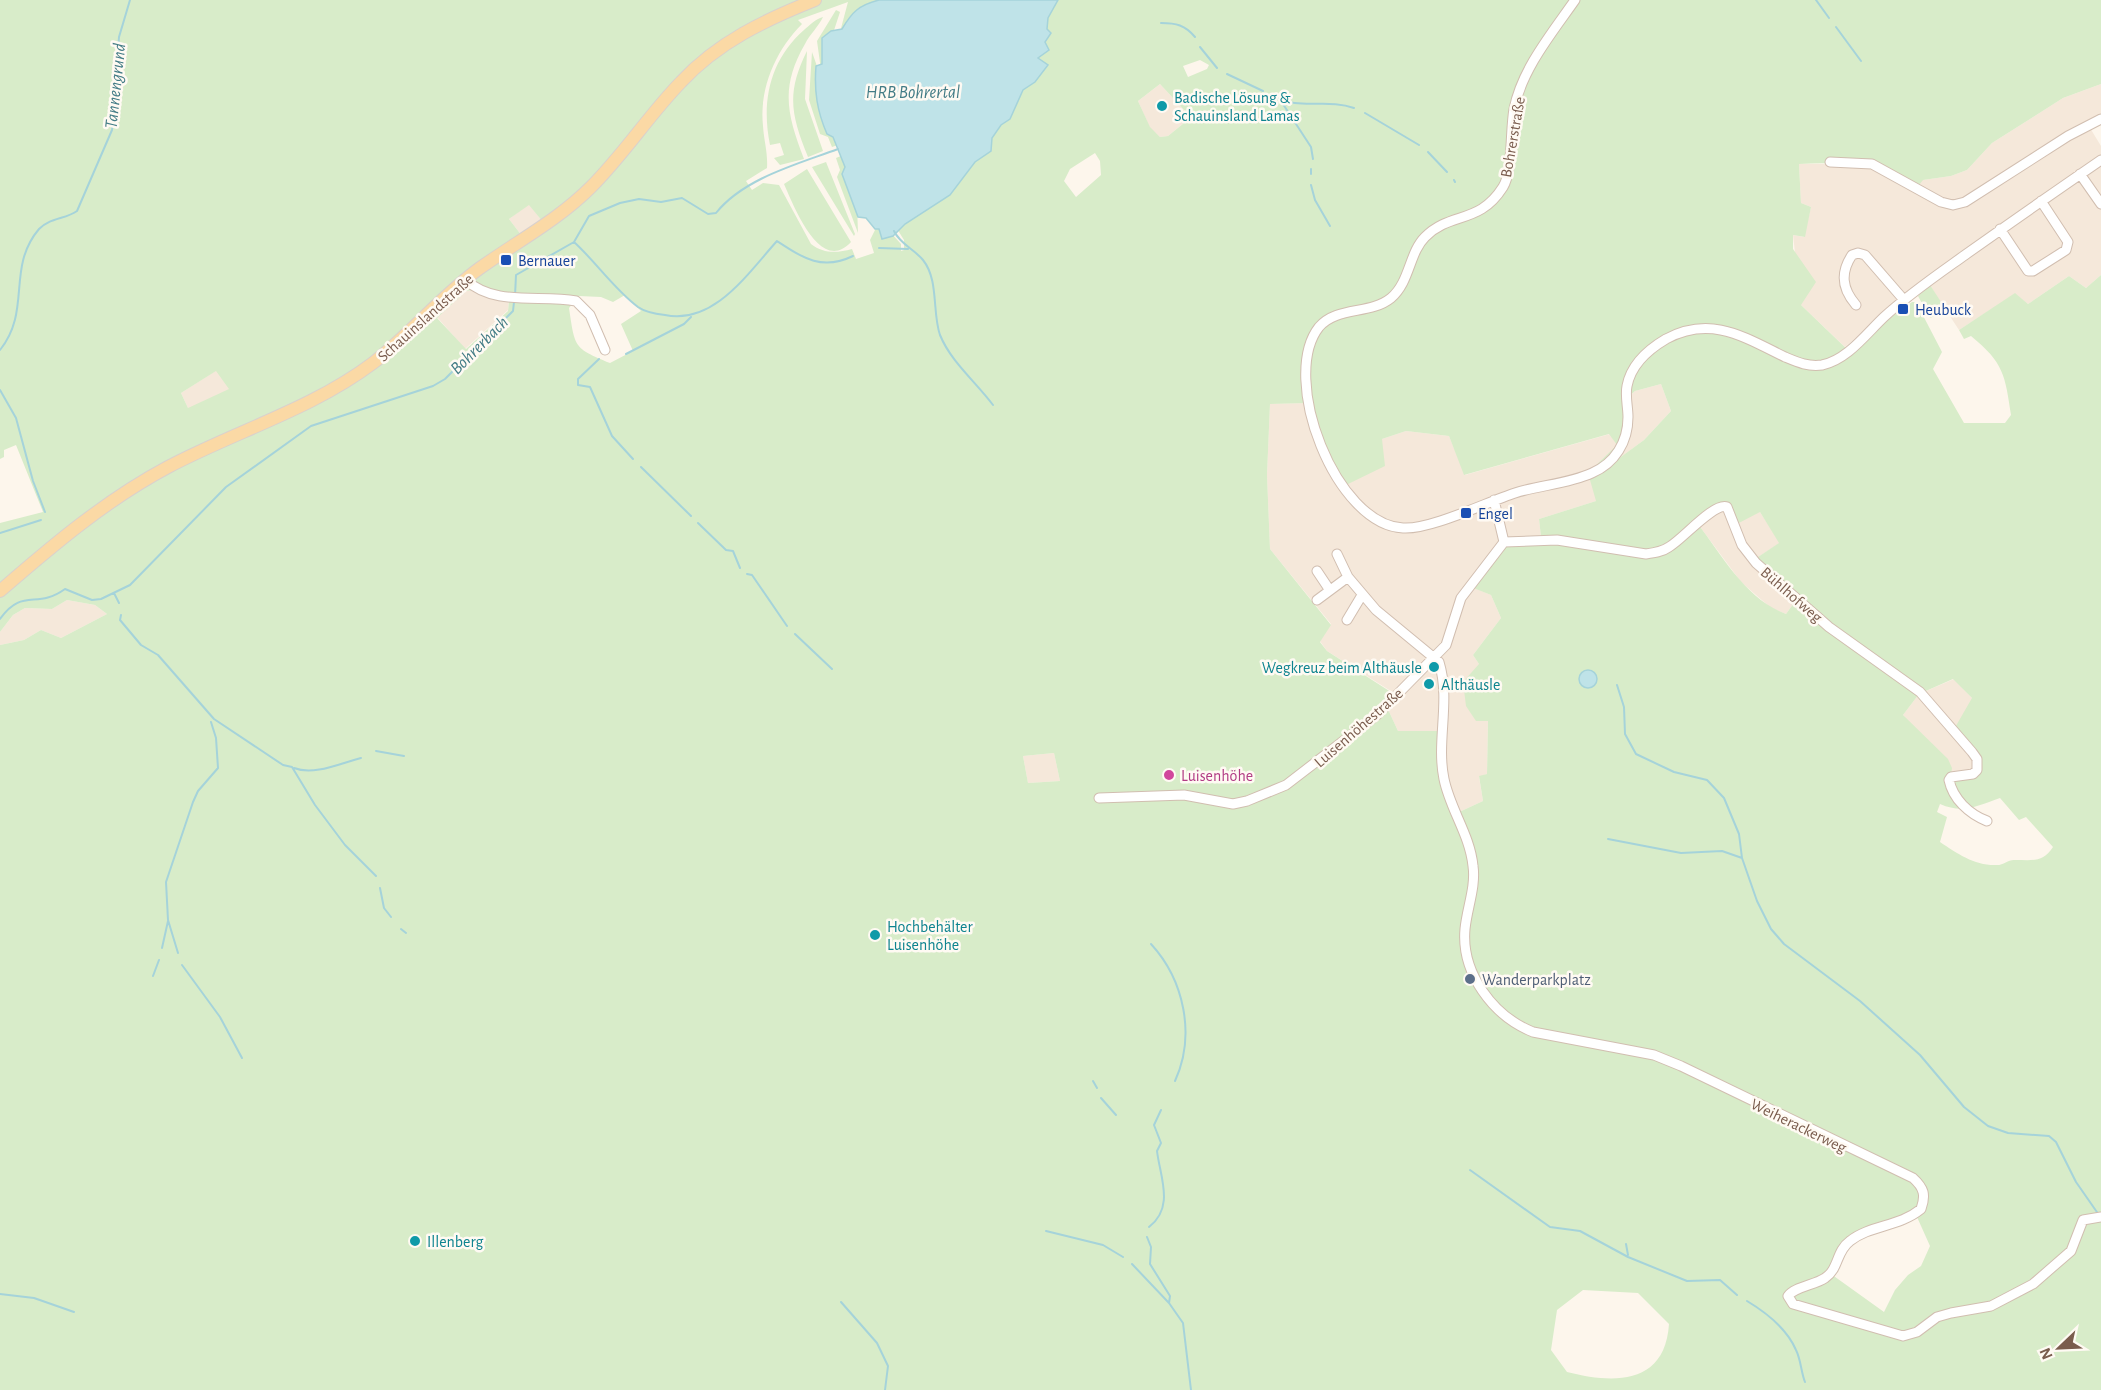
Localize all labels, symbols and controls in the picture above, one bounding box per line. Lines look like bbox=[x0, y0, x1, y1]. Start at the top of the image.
water label: Tannengrund bbox=[103, 42, 129, 130]
water label: HRB Bohrertal bbox=[866, 84, 960, 102]
place label: Badische Lösung & Schauinsland Lamas bbox=[1174, 90, 1300, 124]
street label: Bohrerstraße bbox=[1498, 95, 1528, 179]
marker: Badische Lösung & Schauinsland Lamas bbox=[1155, 99, 1169, 113]
marker: Bernauer bbox=[499, 253, 513, 267]
place label: Bernauer bbox=[518, 253, 576, 269]
street label: Schauinslandstraße bbox=[375, 271, 477, 365]
marker: Heubuck bbox=[1896, 302, 1910, 316]
place label: Heubuck bbox=[1915, 302, 1972, 318]
water label: Bohrerbach bbox=[447, 313, 512, 378]
marker: Engel bbox=[1459, 506, 1473, 520]
place label: Engel bbox=[1478, 506, 1513, 522]
street label: Bühlhofweg bbox=[1758, 564, 1825, 626]
place label: Wegkreuz beim Althäusle bbox=[1262, 660, 1422, 676]
marker: Wegkreuz beim Althäusle bbox=[1427, 660, 1441, 674]
marker: Althäusle bbox=[1422, 677, 1436, 691]
place label: Althäusle bbox=[1441, 677, 1500, 693]
street label: Luisenhöhestraße bbox=[1311, 685, 1406, 770]
marker: Luisenhöhe bbox=[1162, 768, 1176, 782]
place label: Luisenhöhe bbox=[1181, 768, 1253, 784]
place label: Hochbehälter Luisenhöhe bbox=[887, 919, 973, 953]
marker: Hochbehälter Luisenhöhe bbox=[868, 928, 882, 942]
marker: Wanderparkplatz bbox=[1463, 972, 1477, 986]
place label: Wanderparkplatz bbox=[1482, 972, 1591, 988]
street label: Weiherackerweg bbox=[1748, 1096, 1849, 1156]
marker: Illenberg bbox=[408, 1234, 422, 1248]
place label: Illenberg bbox=[427, 1234, 484, 1250]
north arrow bbox=[2029, 1318, 2089, 1378]
text: N bbox=[2037, 1345, 2056, 1362]

